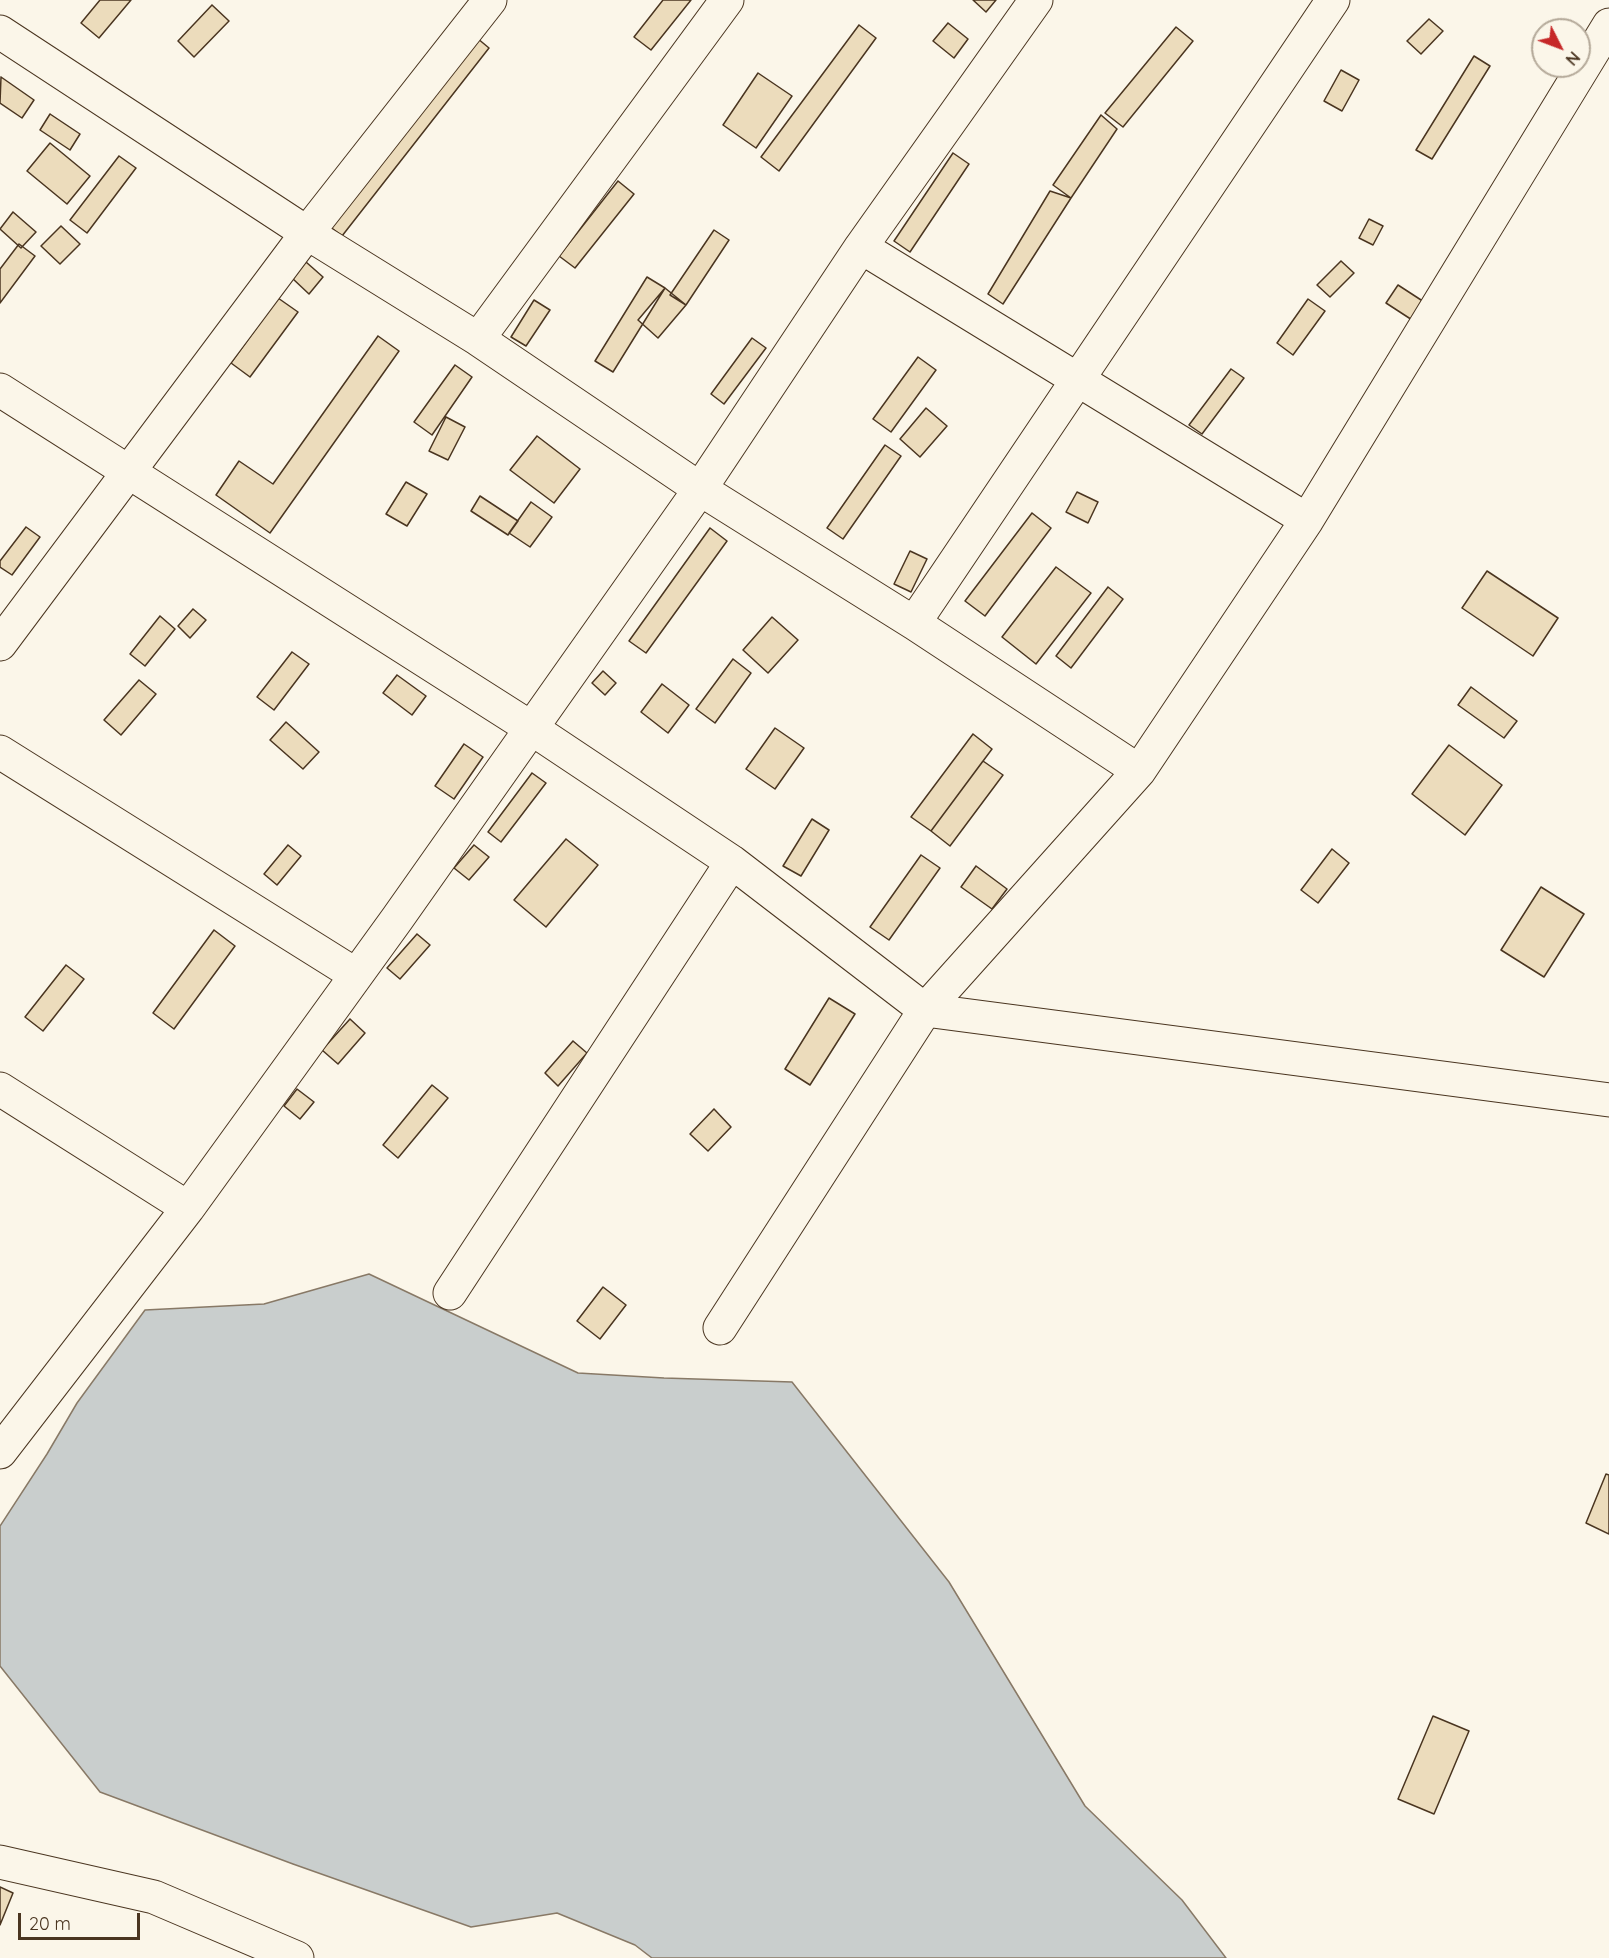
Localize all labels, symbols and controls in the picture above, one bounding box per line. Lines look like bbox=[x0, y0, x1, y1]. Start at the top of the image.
north arrow bbox=[1531, 18, 1591, 78]
text: N bbox=[1562, 48, 1584, 70]
scale bar bbox=[21, 1901, 142, 1939]
text: 20 m bbox=[29, 1912, 71, 1935]

